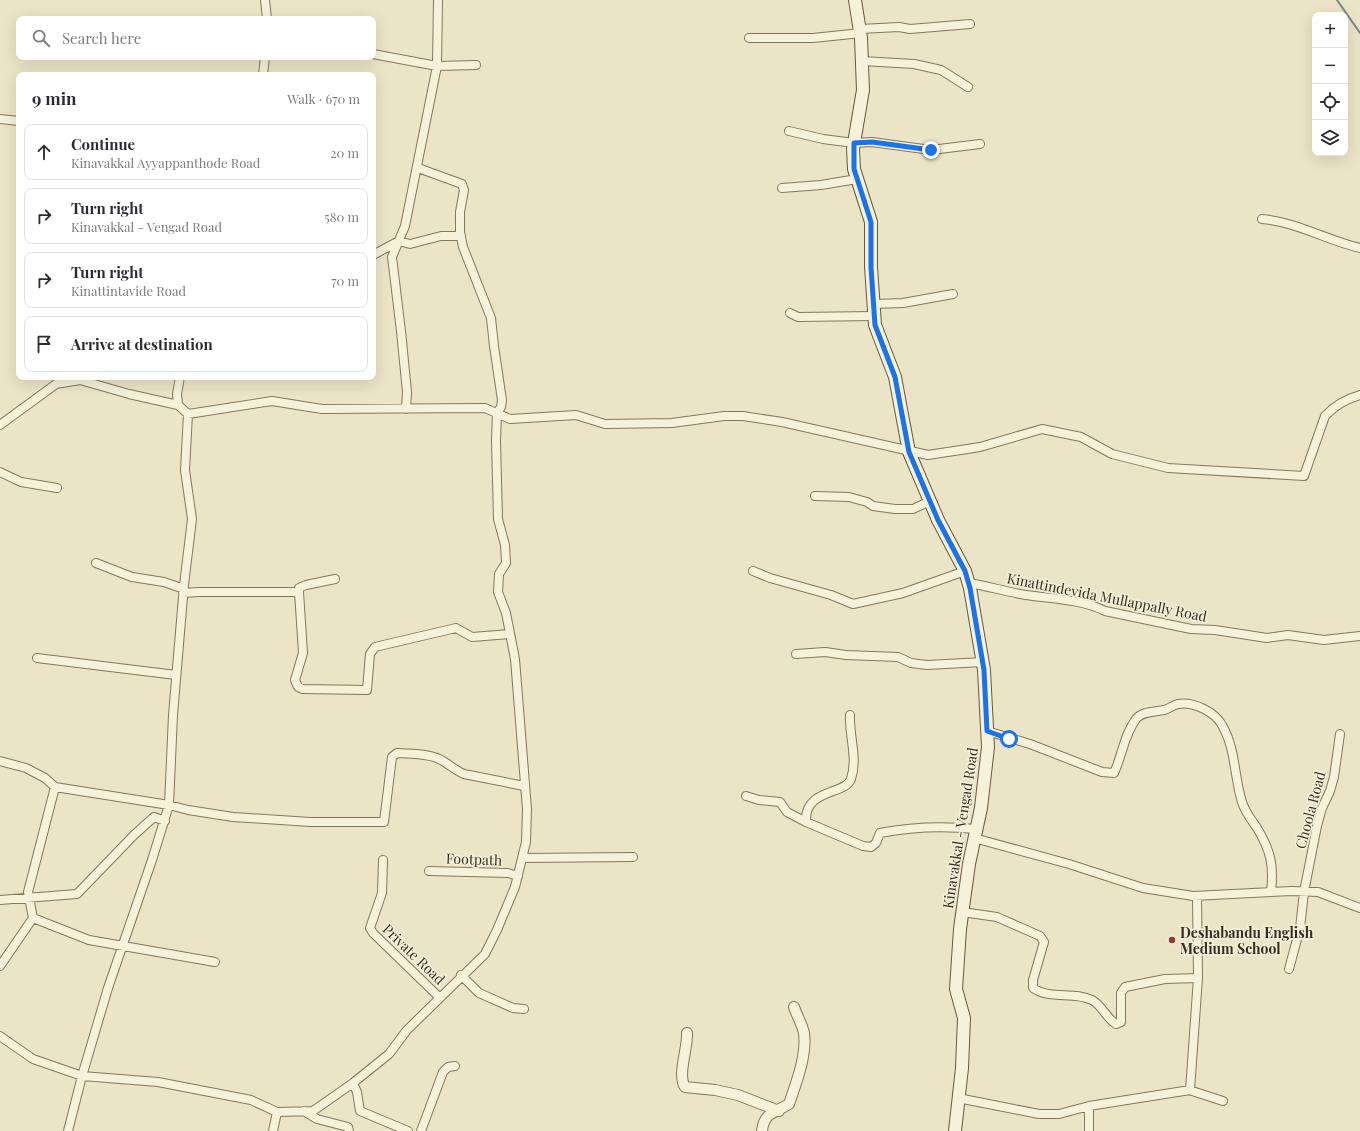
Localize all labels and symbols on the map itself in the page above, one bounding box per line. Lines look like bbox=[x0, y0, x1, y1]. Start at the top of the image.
route end bbox=[922, 141, 940, 159]
street label: Kinattindevida Mullappally Road bbox=[1005, 568, 1209, 626]
route start bbox=[1000, 730, 1018, 748]
street label: Kinavakkal - Vengad Road bbox=[938, 746, 982, 910]
street label: Choola Road bbox=[1291, 769, 1329, 851]
street label: Footpath bbox=[446, 849, 503, 870]
street label: Private Road bbox=[379, 920, 449, 988]
place label: Deshabandu English Medium School bbox=[1180, 923, 1314, 958]
marker: Deshabandu English Medium School bbox=[1167, 935, 1177, 945]

